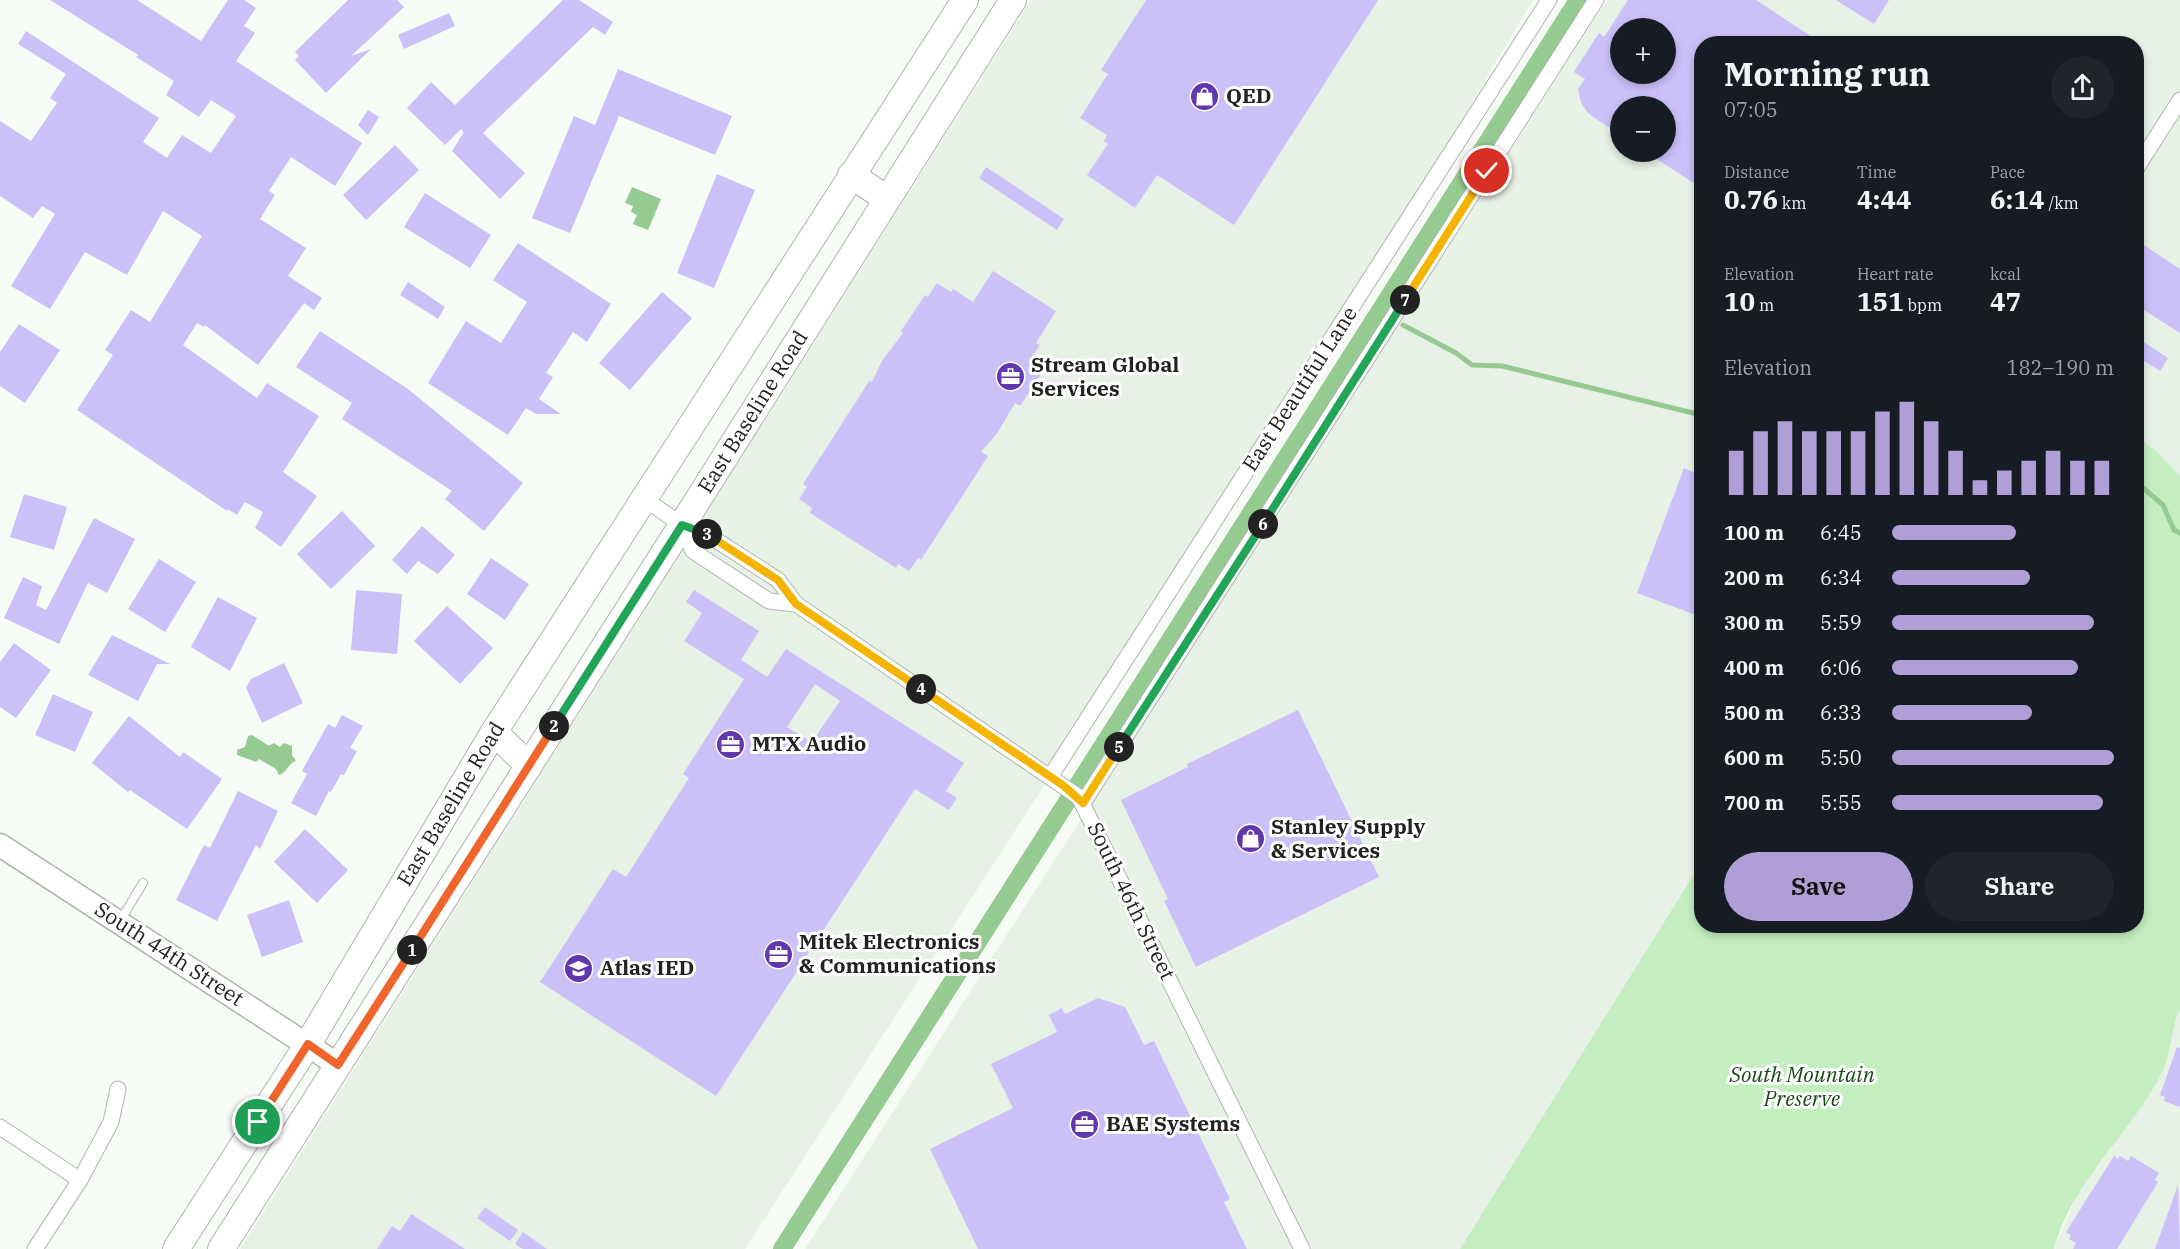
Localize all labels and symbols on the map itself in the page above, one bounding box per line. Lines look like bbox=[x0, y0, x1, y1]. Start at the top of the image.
shop icon: QED bbox=[1189, 80, 1221, 112]
place label: QED bbox=[1226, 81, 1272, 109]
pin bbox=[1461, 145, 1512, 196]
pin: 7 bbox=[1390, 285, 1420, 315]
street label: East Beautiful Lane bbox=[1235, 301, 1363, 476]
street label: East Baseline Road bbox=[691, 325, 814, 498]
place label: Stream Global Services bbox=[1031, 350, 1179, 402]
office icon: Stream Global Services bbox=[994, 361, 1026, 393]
pin: 6 bbox=[1248, 509, 1278, 539]
pin: 3 bbox=[692, 519, 722, 549]
pin: 4 bbox=[906, 674, 936, 704]
pin: 2 bbox=[539, 711, 569, 741]
street label: East Baseline Road bbox=[390, 716, 510, 891]
office icon: MTX Audio bbox=[715, 728, 747, 760]
place label: MTX Audio bbox=[752, 729, 866, 757]
pin: 5 bbox=[1104, 732, 1134, 762]
place label: Stanley Supply & Services bbox=[1271, 812, 1426, 864]
street label: South 46th Street bbox=[1082, 817, 1182, 984]
shop icon: Stanley Supply & Services bbox=[1234, 823, 1266, 855]
street label: South 44th Street bbox=[90, 895, 249, 1012]
place label: Mitek Electronics & Communications bbox=[799, 927, 996, 979]
pin: 1 bbox=[397, 935, 427, 965]
office icon: Mitek Electronics & Communications bbox=[762, 938, 794, 970]
school or university icon: Atlas IED bbox=[563, 952, 595, 984]
place label: Atlas IED bbox=[600, 953, 694, 981]
park label: South Mountain Preserve bbox=[1728, 1060, 1875, 1112]
pin bbox=[232, 1096, 283, 1147]
office icon: BAE Systems bbox=[1069, 1108, 1101, 1140]
place label: BAE Systems bbox=[1106, 1109, 1240, 1137]

